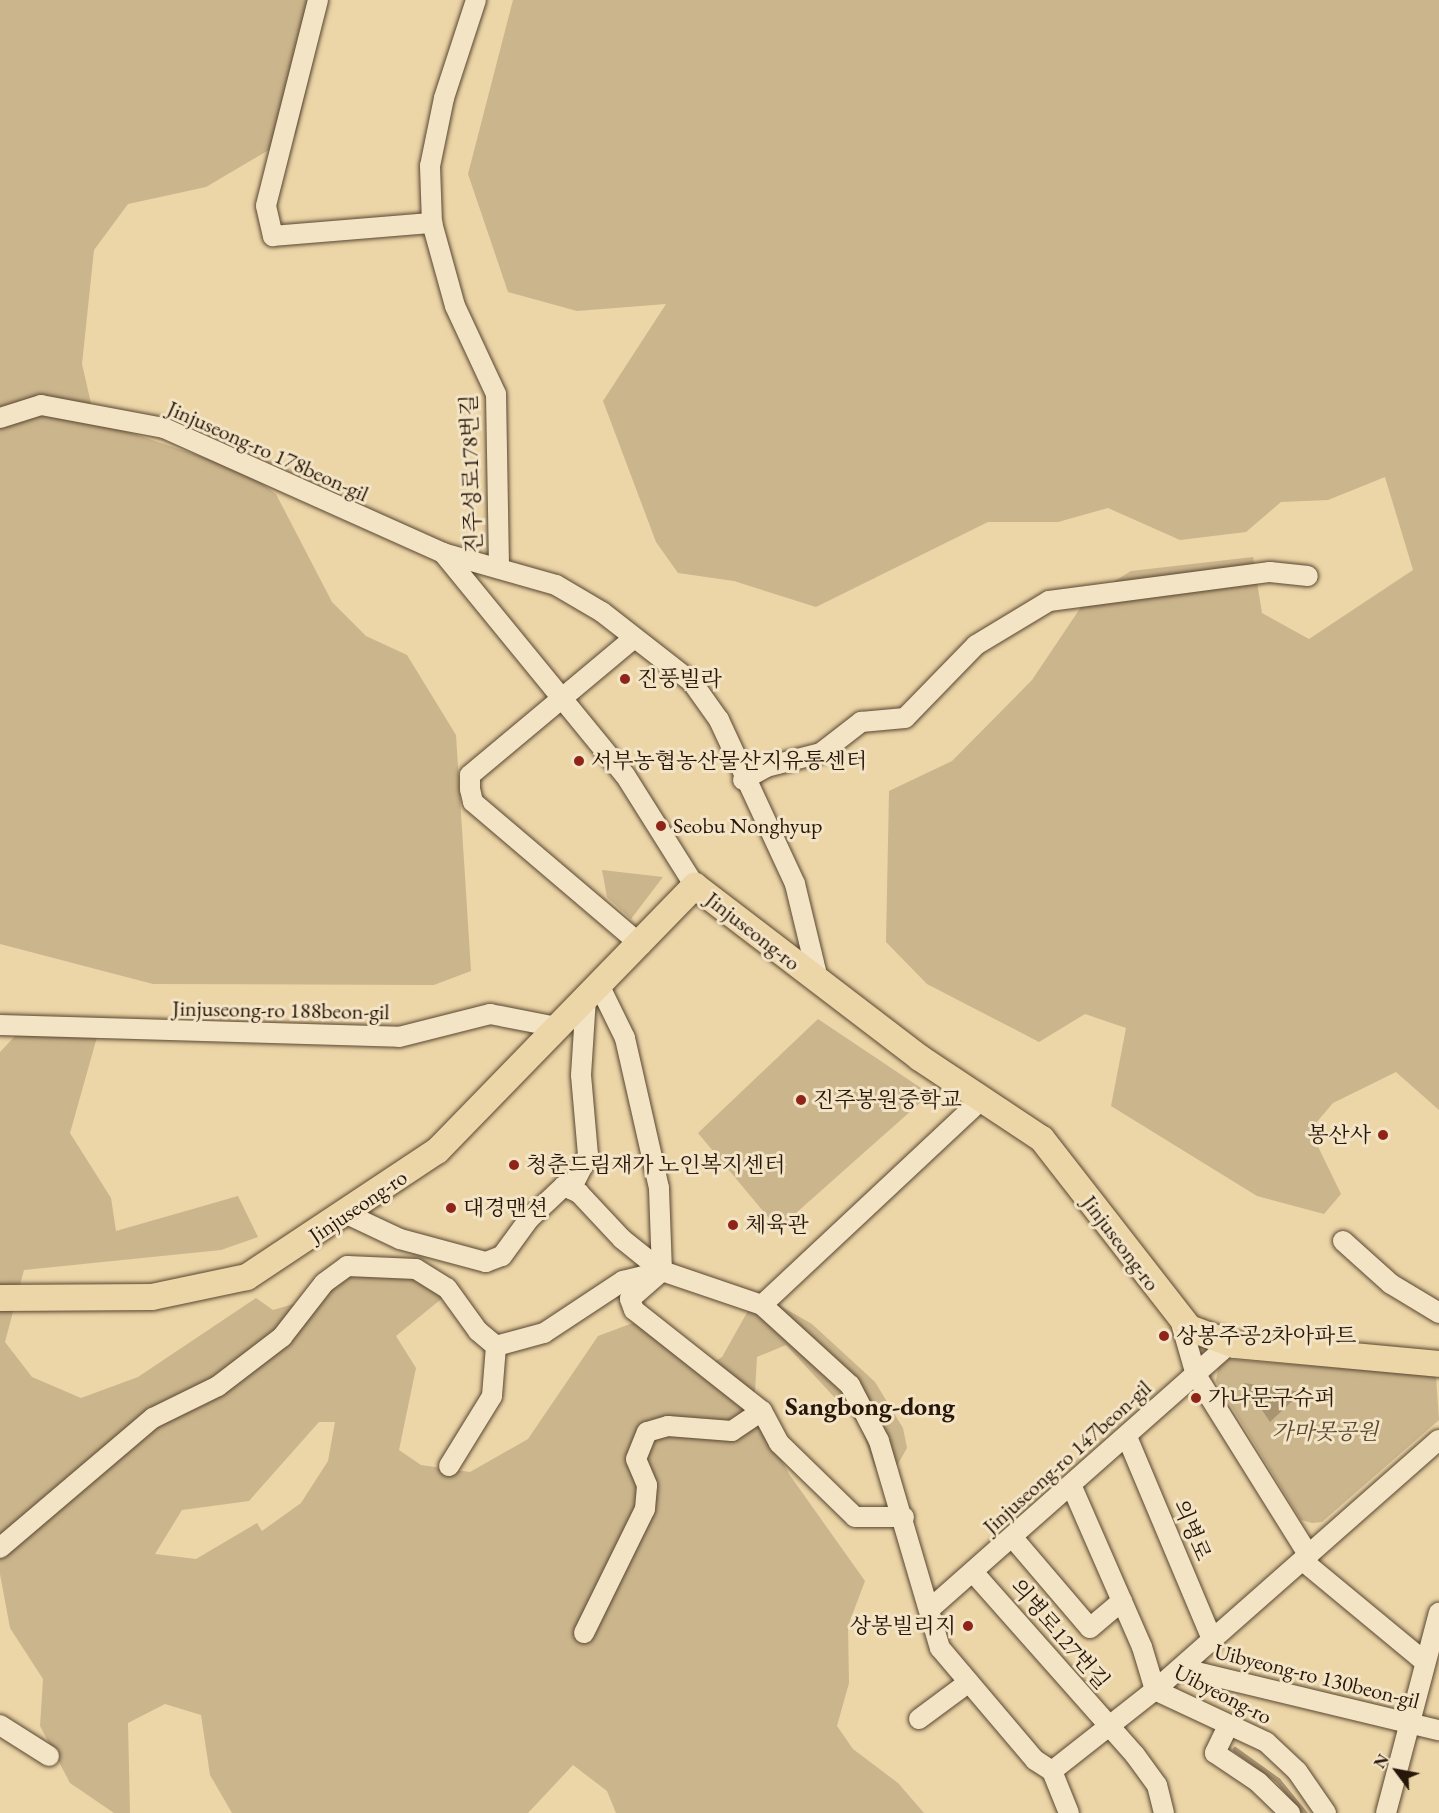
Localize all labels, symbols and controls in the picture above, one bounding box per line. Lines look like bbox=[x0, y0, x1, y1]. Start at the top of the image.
street label: 진주성로178번길 bbox=[455, 394, 487, 554]
street label: Jinjuseong-ro 178beon-gil bbox=[163, 395, 373, 507]
place label: 진풍빌라 bbox=[637, 666, 722, 692]
marker: 진풍빌라 bbox=[618, 672, 632, 686]
place label: 서부농협농산물산지유통센터 bbox=[591, 748, 867, 774]
marker: 서부농협농산물산지유통센터 bbox=[572, 754, 586, 768]
place label: Seobu Nonghyup bbox=[673, 813, 822, 839]
marker: Seobu Nonghyup bbox=[654, 819, 668, 833]
street label: Jinjuseong-ro bbox=[700, 886, 806, 976]
street label: Jinjuseong-ro 188beon-gil bbox=[172, 995, 390, 1025]
place label: 진주봉원중학교 bbox=[813, 1087, 962, 1113]
marker: 진주봉원중학교 bbox=[794, 1093, 808, 1107]
place label: 봉산사 bbox=[1307, 1122, 1371, 1148]
marker: 봉산사 bbox=[1376, 1128, 1390, 1142]
place label: 청춘드림재가 노인복지센터 bbox=[526, 1152, 785, 1178]
marker: 청춘드림재가 노인복지센터 bbox=[507, 1158, 521, 1172]
street label: Jinjuseong-ro bbox=[304, 1164, 412, 1248]
street label: Jinjuseong-ro bbox=[1076, 1190, 1166, 1296]
place label: 대경맨션 bbox=[463, 1195, 548, 1221]
marker: 대경맨션 bbox=[444, 1201, 458, 1215]
place label: 체육관 bbox=[745, 1212, 809, 1238]
marker: 체육관 bbox=[726, 1218, 740, 1232]
place label: 상봉주공2차아파트 bbox=[1176, 1323, 1357, 1349]
marker: 상봉주공2차아파트 bbox=[1157, 1329, 1171, 1343]
street label: Jinjuseong-ro 147beon-gil bbox=[977, 1374, 1157, 1540]
place label: 가나문구슈퍼 bbox=[1208, 1385, 1336, 1411]
district label: Sangbong-dong bbox=[785, 1391, 955, 1423]
marker: 가나문구슈퍼 bbox=[1189, 1391, 1203, 1405]
park label: 가마못공원 bbox=[1272, 1419, 1378, 1445]
street label: 의병로 bbox=[1167, 1495, 1217, 1565]
street label: 의병로127번길 bbox=[1005, 1573, 1115, 1695]
place label: 상봉빌리지 bbox=[850, 1613, 956, 1639]
marker: 상봉빌리지 bbox=[961, 1619, 975, 1633]
street label: Uibyeong-ro 130beon-gil bbox=[1212, 1638, 1422, 1714]
street label: Uibyeong-ro bbox=[1170, 1658, 1276, 1730]
north arrow bbox=[1367, 1741, 1427, 1801]
text: N bbox=[1369, 1750, 1394, 1772]

